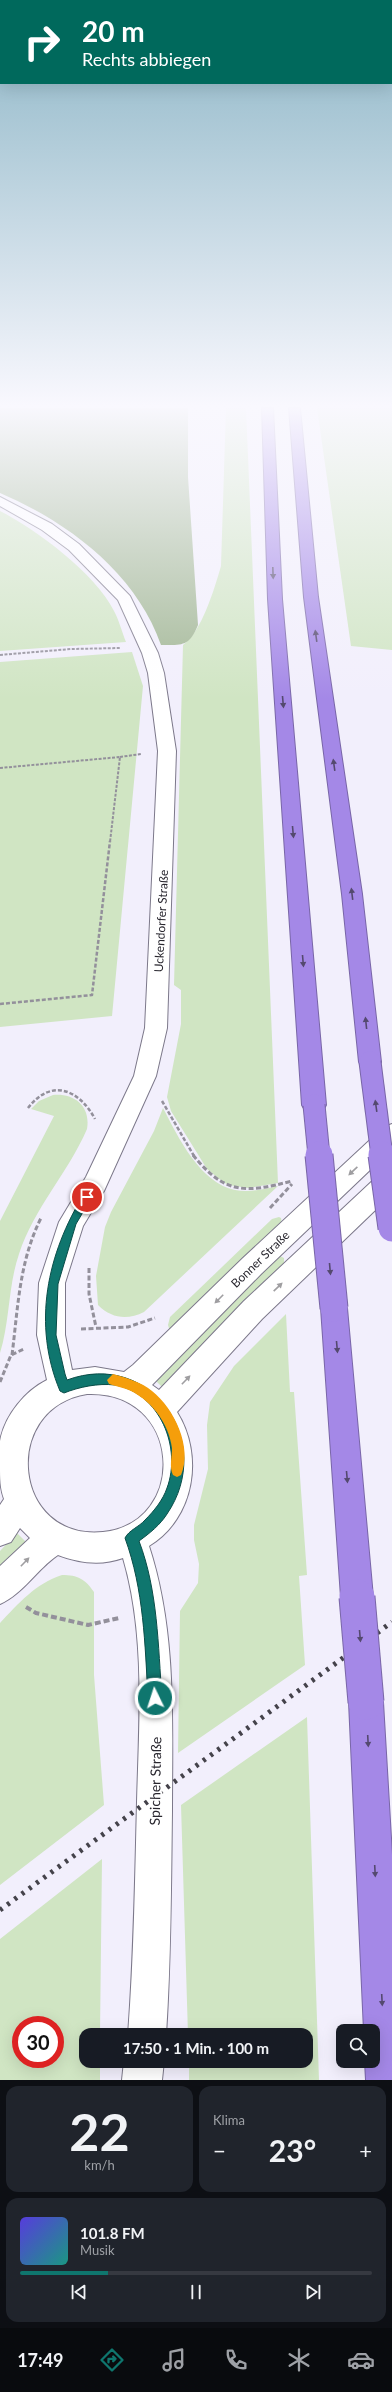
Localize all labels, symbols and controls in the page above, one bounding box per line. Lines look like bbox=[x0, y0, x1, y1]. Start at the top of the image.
text: 20 m bbox=[82, 14, 145, 48]
icon: right bbox=[16, 16, 68, 68]
text: Rechts abbiegen bbox=[82, 48, 211, 70]
one-way arrow bbox=[270, 567, 277, 579]
one-way arrow bbox=[313, 630, 319, 642]
one-way arrow bbox=[279, 696, 286, 708]
one-way arrow bbox=[331, 759, 337, 771]
one-way arrow bbox=[290, 826, 296, 838]
street label: Uckendorfer Straße bbox=[151, 869, 171, 973]
one-way arrow bbox=[349, 888, 355, 900]
one-way arrow bbox=[300, 955, 307, 967]
one-way arrow bbox=[362, 1017, 369, 1029]
one-way arrow bbox=[373, 1100, 379, 1112]
one-way arrow bbox=[348, 1166, 359, 1175]
pin bbox=[70, 1180, 104, 1214]
icon: arrive bbox=[76, 1186, 98, 1208]
street label: Bonner Straße bbox=[228, 1227, 292, 1291]
one-way arrow bbox=[327, 1263, 333, 1275]
one-way arrow bbox=[273, 1282, 283, 1292]
one-way arrow bbox=[214, 1294, 224, 1304]
one-way arrow bbox=[334, 1341, 340, 1353]
one-way arrow bbox=[182, 1375, 191, 1385]
one-way arrow bbox=[344, 1471, 351, 1483]
one-way arrow bbox=[20, 1557, 30, 1567]
one-way arrow bbox=[357, 1630, 364, 1642]
position arrow bbox=[134, 1677, 176, 1719]
one-way arrow bbox=[365, 1735, 372, 1747]
street label: Spicher Straße bbox=[146, 1737, 164, 1825]
one-way arrow bbox=[372, 1865, 378, 1878]
one-way arrow bbox=[379, 1994, 385, 2007]
speed limit sign: 30 bbox=[12, 2016, 64, 2068]
map controls bbox=[336, 2024, 380, 2068]
button: search bbox=[336, 2024, 380, 2068]
text: 17:50 · 1 Min. · 100 m bbox=[123, 2039, 269, 2057]
text: 22 bbox=[69, 2100, 130, 2162]
text: Klima bbox=[213, 2112, 245, 2128]
text: 23° bbox=[269, 2132, 316, 2168]
text: − bbox=[213, 2137, 226, 2164]
text: + bbox=[359, 2137, 372, 2164]
text: km/h bbox=[84, 2157, 115, 2173]
text: 101.8 FM bbox=[80, 2224, 145, 2242]
text: Musik bbox=[80, 2242, 115, 2258]
icon: previous bbox=[68, 2281, 90, 2303]
icon: pause bbox=[185, 2281, 207, 2303]
icon: next bbox=[302, 2281, 324, 2303]
icon: directions bbox=[98, 2346, 126, 2374]
icon: music bbox=[160, 2346, 188, 2374]
icon: phone bbox=[222, 2346, 250, 2374]
icon: climate bbox=[285, 2346, 313, 2374]
icon: car bbox=[347, 2346, 375, 2374]
text: 17:49 bbox=[17, 2349, 64, 2371]

